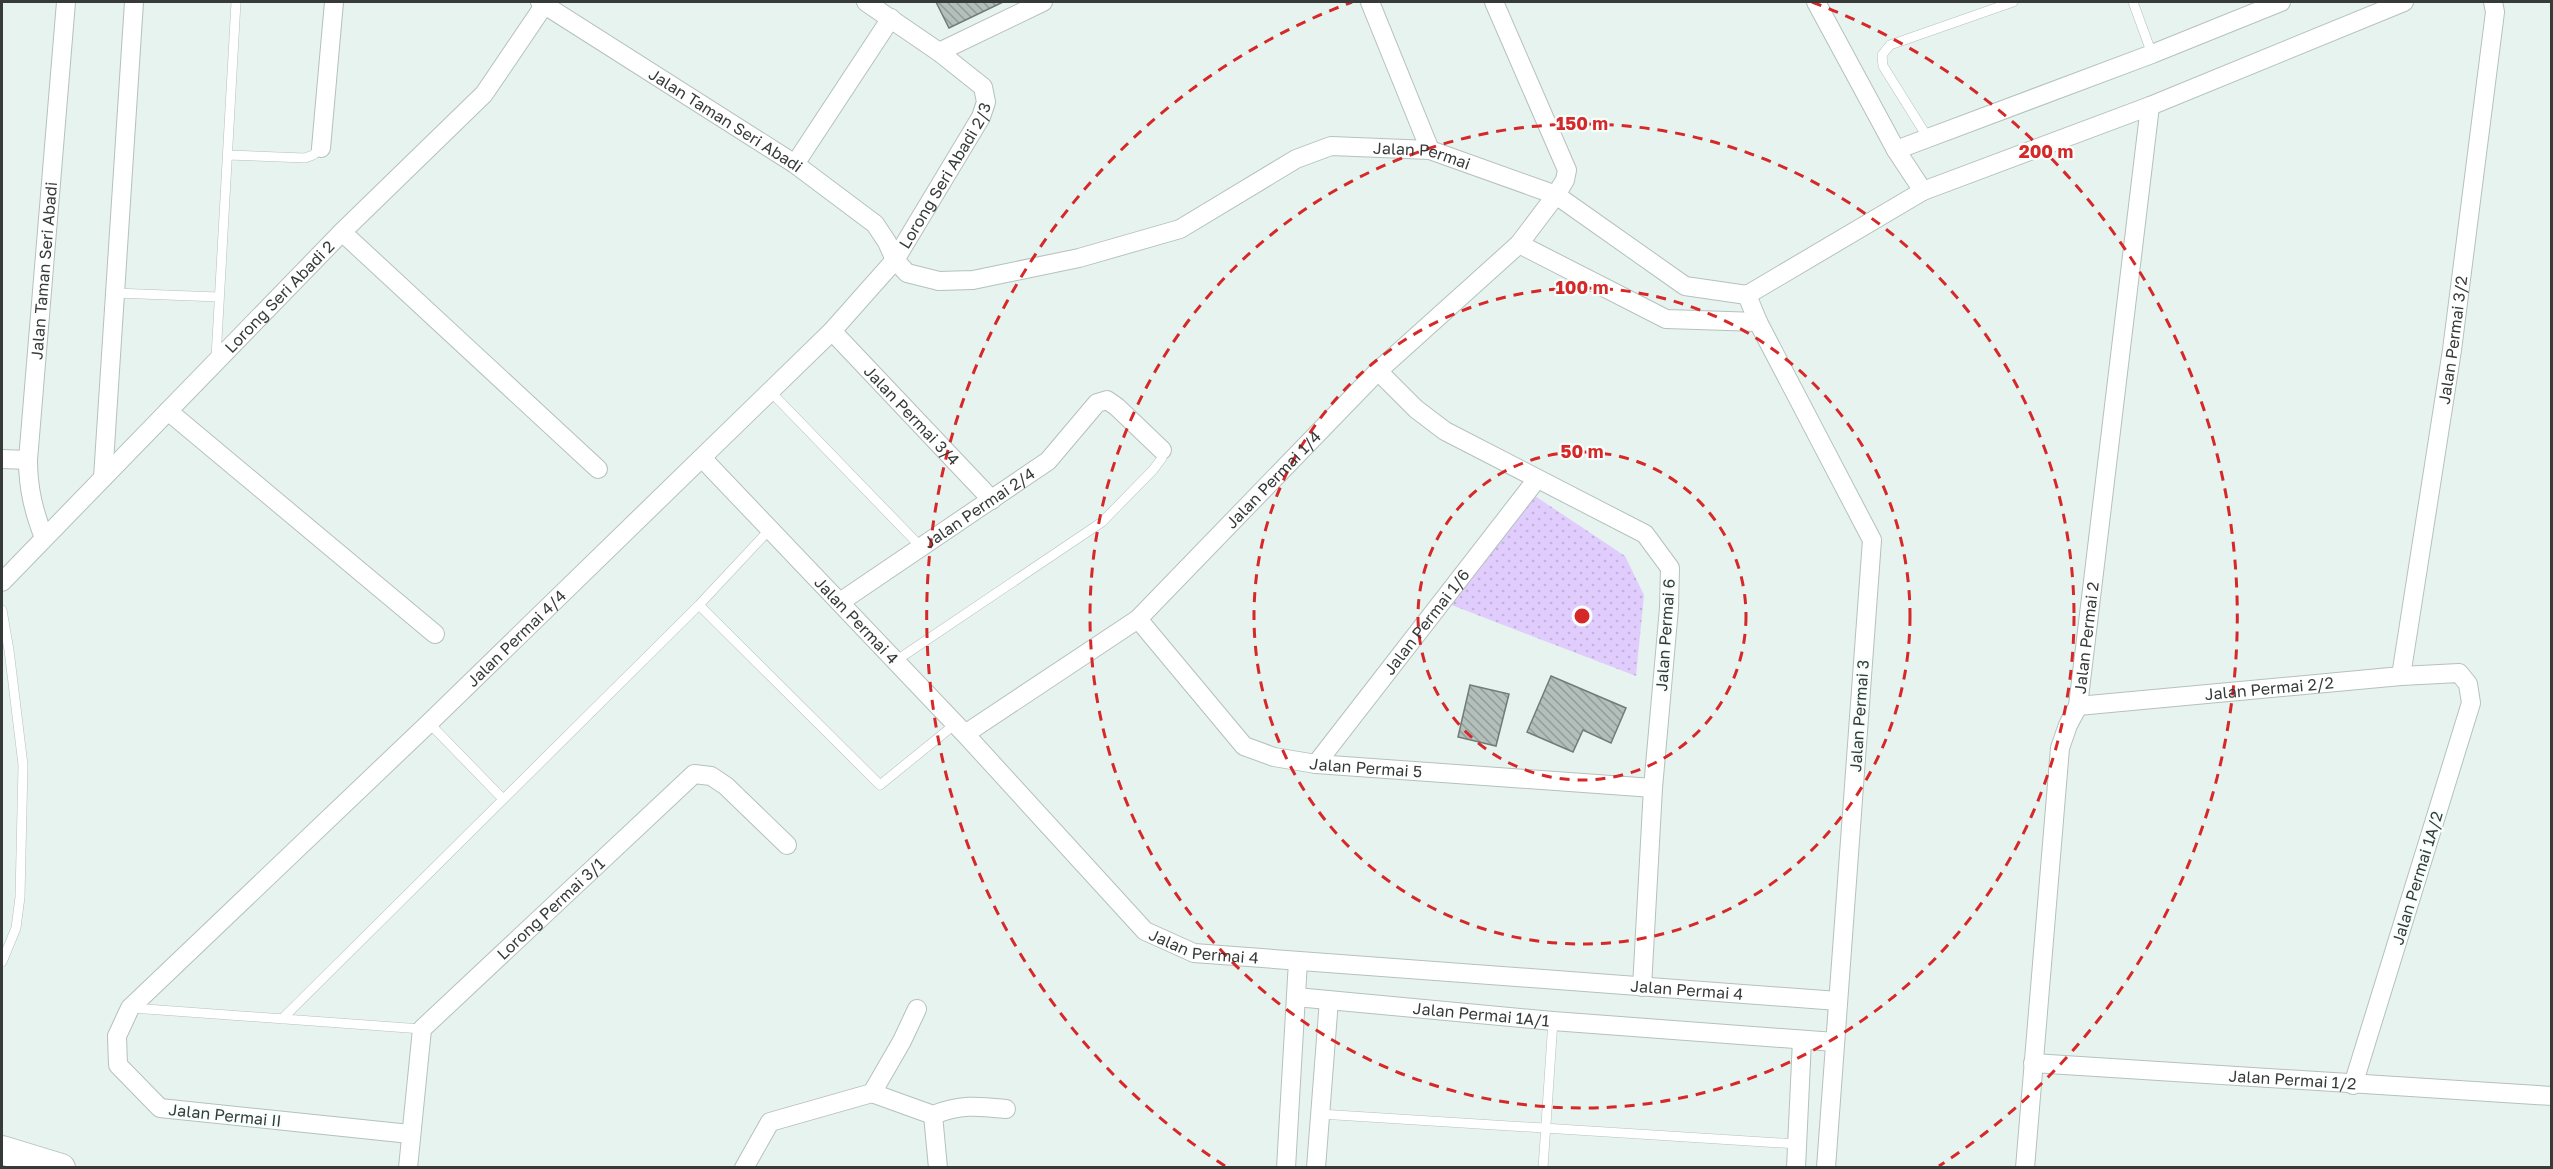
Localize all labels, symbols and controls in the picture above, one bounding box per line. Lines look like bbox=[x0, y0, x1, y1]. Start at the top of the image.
street label: Jalan Taman Seri Abadi bbox=[645, 64, 807, 176]
street label: Lorong Seri Abadi 2/3 bbox=[894, 100, 995, 252]
text: 150 m bbox=[1556, 112, 1608, 134]
street label: Jalan Permai bbox=[1373, 138, 1473, 174]
text: 200 m bbox=[2019, 140, 2073, 162]
street label: Jalan Taman Seri Abadi bbox=[26, 181, 61, 360]
street label: Lorong Seri Abadi 2 bbox=[220, 236, 338, 357]
street label: Jalan Permai 3/2 bbox=[2434, 274, 2471, 406]
text: 100 m bbox=[1556, 276, 1608, 298]
street label: Jalan Permai 3/4 bbox=[860, 361, 964, 469]
street label: Jalan Permai 1/4 bbox=[1221, 426, 1325, 533]
text: 50 m bbox=[1561, 440, 1603, 462]
street label: Jalan Permai 2/4 bbox=[920, 463, 1039, 553]
street label: Jalan Permai 1/6 bbox=[1379, 565, 1474, 679]
street label: Jalan Permai 4 bbox=[810, 572, 903, 668]
street label: Jalan Permai 6 bbox=[1651, 578, 1679, 692]
street label: Jalan Permai 2 bbox=[2070, 581, 2103, 695]
street label: Jalan Permai 4/4 bbox=[462, 586, 570, 691]
centre of rings bbox=[1572, 606, 1592, 626]
street label: Jalan Permai 3 bbox=[1845, 659, 1873, 773]
street label: Jalan Permai 2/2 bbox=[2204, 672, 2335, 704]
street label: Jalan Permai 5 bbox=[1308, 753, 1423, 782]
street label: Jalan Permai 1A/2 bbox=[2387, 809, 2447, 947]
street label: Lorong Permai 3/1 bbox=[493, 853, 609, 964]
street label: Jalan Permai 4 bbox=[1146, 924, 1259, 968]
street label: Jalan Permai 4 bbox=[1630, 976, 1744, 1004]
street label: Jalan Permai 1A/1 bbox=[1412, 998, 1551, 1031]
street label: Jalan Permai 1/2 bbox=[2228, 1065, 2357, 1094]
street label: Jalan Permai II bbox=[168, 1099, 282, 1131]

